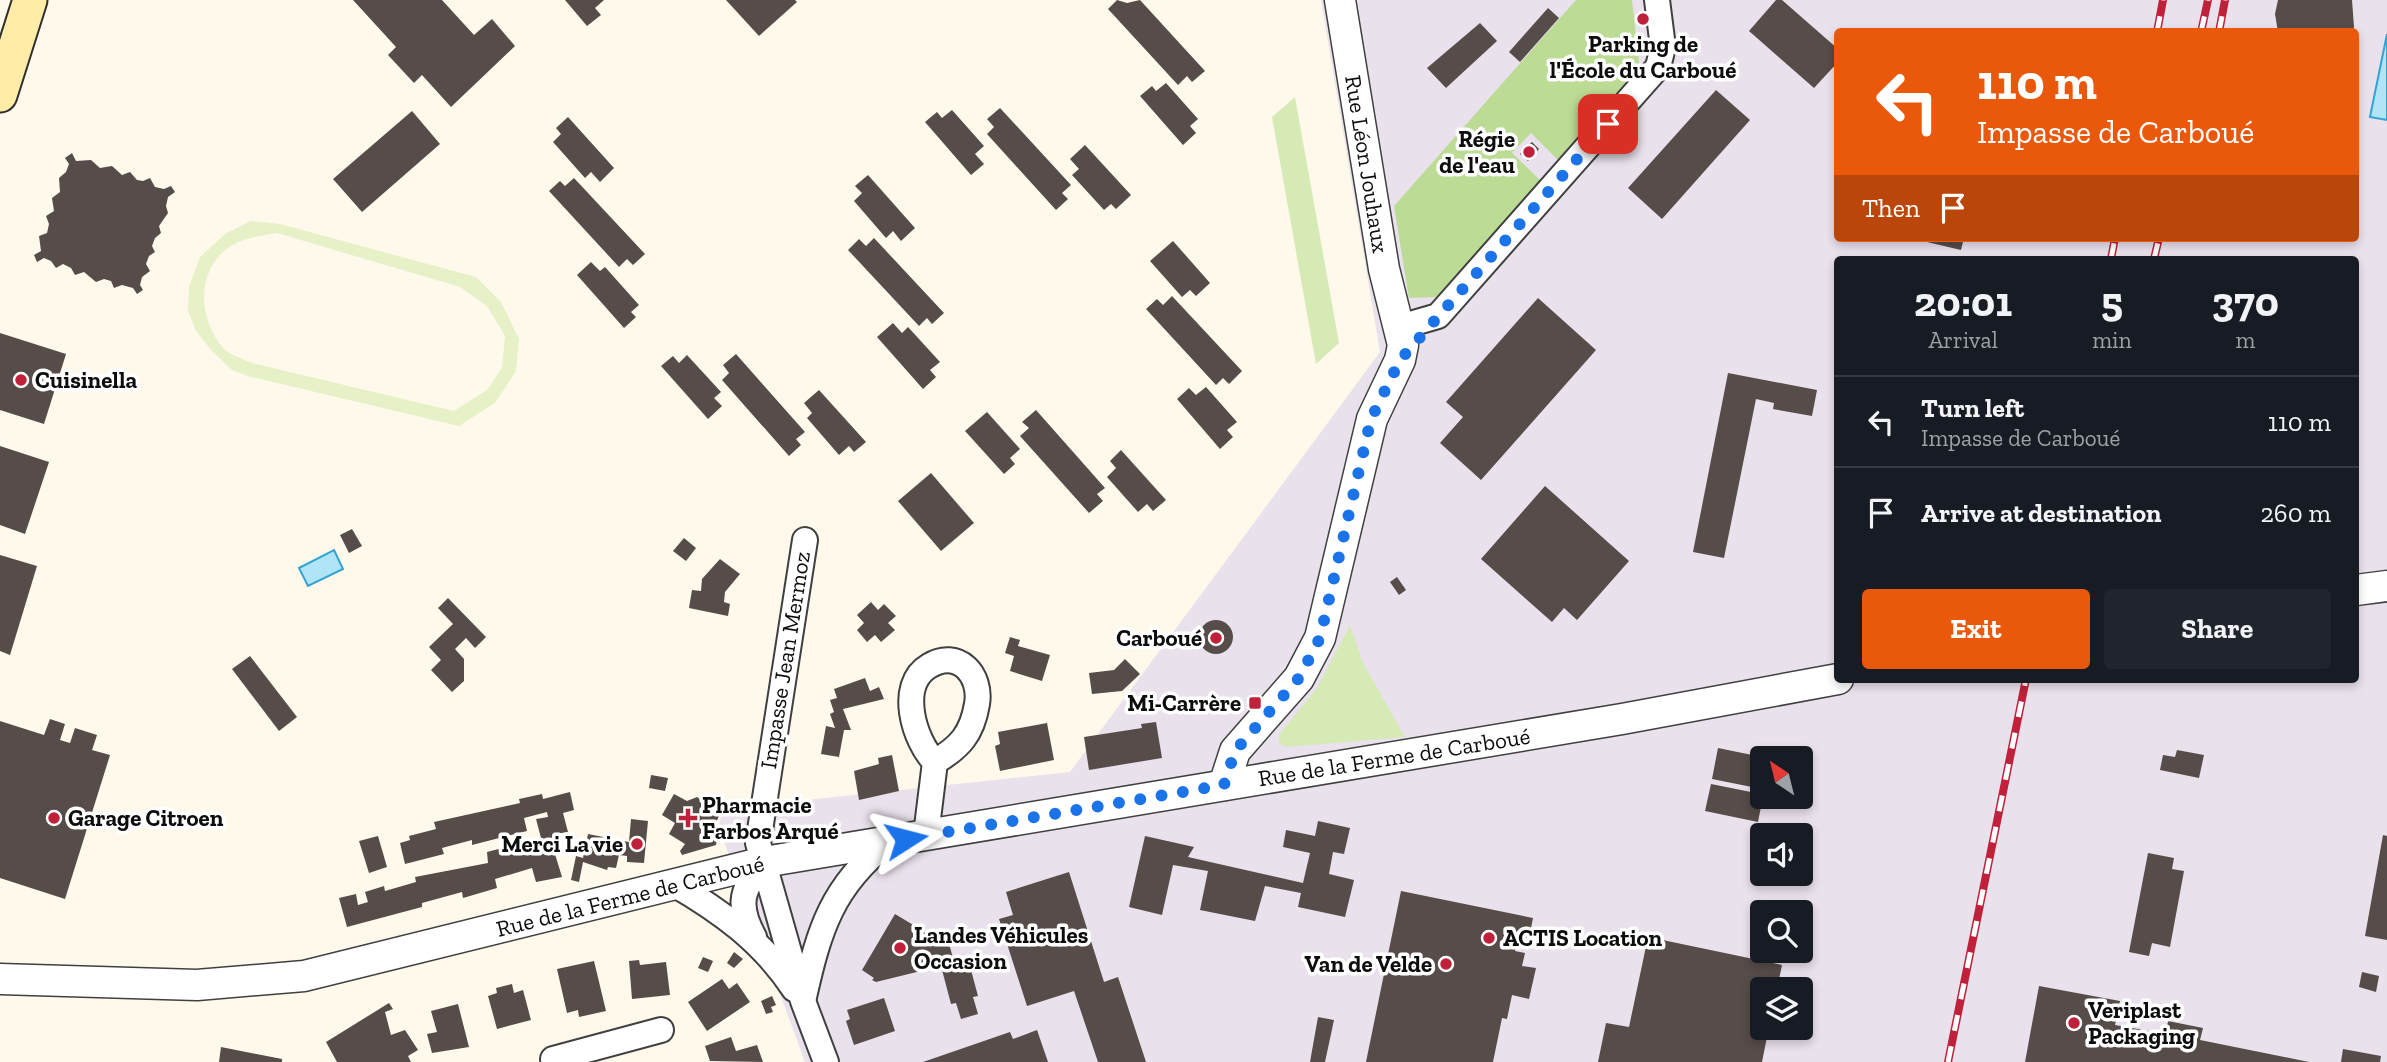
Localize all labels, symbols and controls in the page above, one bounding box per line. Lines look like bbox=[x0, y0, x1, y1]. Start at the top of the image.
marker: Parking de l'École du Carboué bbox=[1635, 11, 1651, 27]
place label: Parking de l'École du Carboué bbox=[1550, 30, 1736, 84]
text: 110 m bbox=[1977, 53, 2097, 112]
icon: left bbox=[1862, 56, 1953, 147]
street label: Rue Léon Jouhaux bbox=[1339, 73, 1395, 255]
pin bbox=[1578, 94, 1638, 154]
icon: arrive bbox=[1589, 105, 1627, 143]
text: Impasse de Carboué bbox=[1977, 113, 2254, 151]
place label: Régie de l'eau bbox=[1439, 125, 1516, 179]
marker: Régie de l'eau bbox=[1521, 144, 1537, 160]
icon: arrive bbox=[1934, 189, 1972, 227]
text: Then bbox=[1862, 192, 1920, 224]
text: 20:01 bbox=[1914, 276, 2012, 327]
text: 5 bbox=[2101, 276, 2123, 327]
text: 370 bbox=[2212, 276, 2279, 327]
text: Arrival bbox=[1928, 326, 1998, 354]
text: min bbox=[2092, 326, 2132, 354]
text: m bbox=[2235, 326, 2255, 354]
place label: Cuisinella bbox=[35, 366, 137, 394]
marker: Cuisinella bbox=[13, 372, 29, 388]
text: Turn left bbox=[1921, 392, 2024, 424]
icon: left bbox=[1862, 403, 1900, 441]
text: 110 m bbox=[2268, 406, 2331, 438]
text: Impasse de Carboué bbox=[1921, 424, 2120, 452]
icon: arrive bbox=[1862, 494, 1900, 532]
text: Arrive at destination bbox=[1921, 497, 2161, 529]
text: 260 m bbox=[2260, 497, 2331, 529]
street label: Impasse Jean Mermoz bbox=[754, 549, 816, 771]
button: Exit bbox=[1862, 589, 2090, 669]
button: Share bbox=[2104, 589, 2331, 669]
place label: Carboué bbox=[1116, 624, 1202, 652]
marker: Carboué bbox=[1208, 630, 1224, 646]
place label: Mi-Carrère bbox=[1127, 689, 1241, 717]
marker: Mi-Carrère bbox=[1247, 695, 1263, 711]
street label: Rue de la Ferme de Carboué bbox=[1256, 722, 1532, 792]
north arrow bbox=[1750, 746, 1813, 808]
map controls bbox=[1750, 746, 1813, 1040]
place label: Pharmacie Farbos Arqué bbox=[702, 791, 839, 845]
position arrow bbox=[869, 802, 943, 876]
place label: Garage Citroen bbox=[68, 804, 224, 832]
marker: Garage Citroen bbox=[46, 810, 62, 826]
marker: Pharmacie Farbos Arqué bbox=[680, 810, 696, 826]
button: sound bbox=[1750, 823, 1813, 886]
place label: Merci La vie bbox=[501, 830, 623, 858]
marker: Merci La vie bbox=[629, 836, 645, 852]
street label: Rue de la Ferme de Carboué bbox=[493, 849, 767, 943]
button: search bbox=[1750, 900, 1813, 963]
place label: Landes Véhicules Occasion bbox=[914, 921, 1088, 975]
place label: ACTIS Location bbox=[1503, 924, 1663, 952]
marker: ACTIS Location bbox=[1481, 930, 1497, 946]
marker: Landes Véhicules Occasion bbox=[892, 940, 908, 956]
place label: Van de Velde bbox=[1305, 950, 1432, 978]
marker: Van de Velde bbox=[1438, 956, 1454, 972]
button: layers bbox=[1750, 977, 1813, 1040]
place label: Veriplast Packaging bbox=[2088, 996, 2195, 1050]
marker: Veriplast Packaging bbox=[2066, 1015, 2082, 1031]

